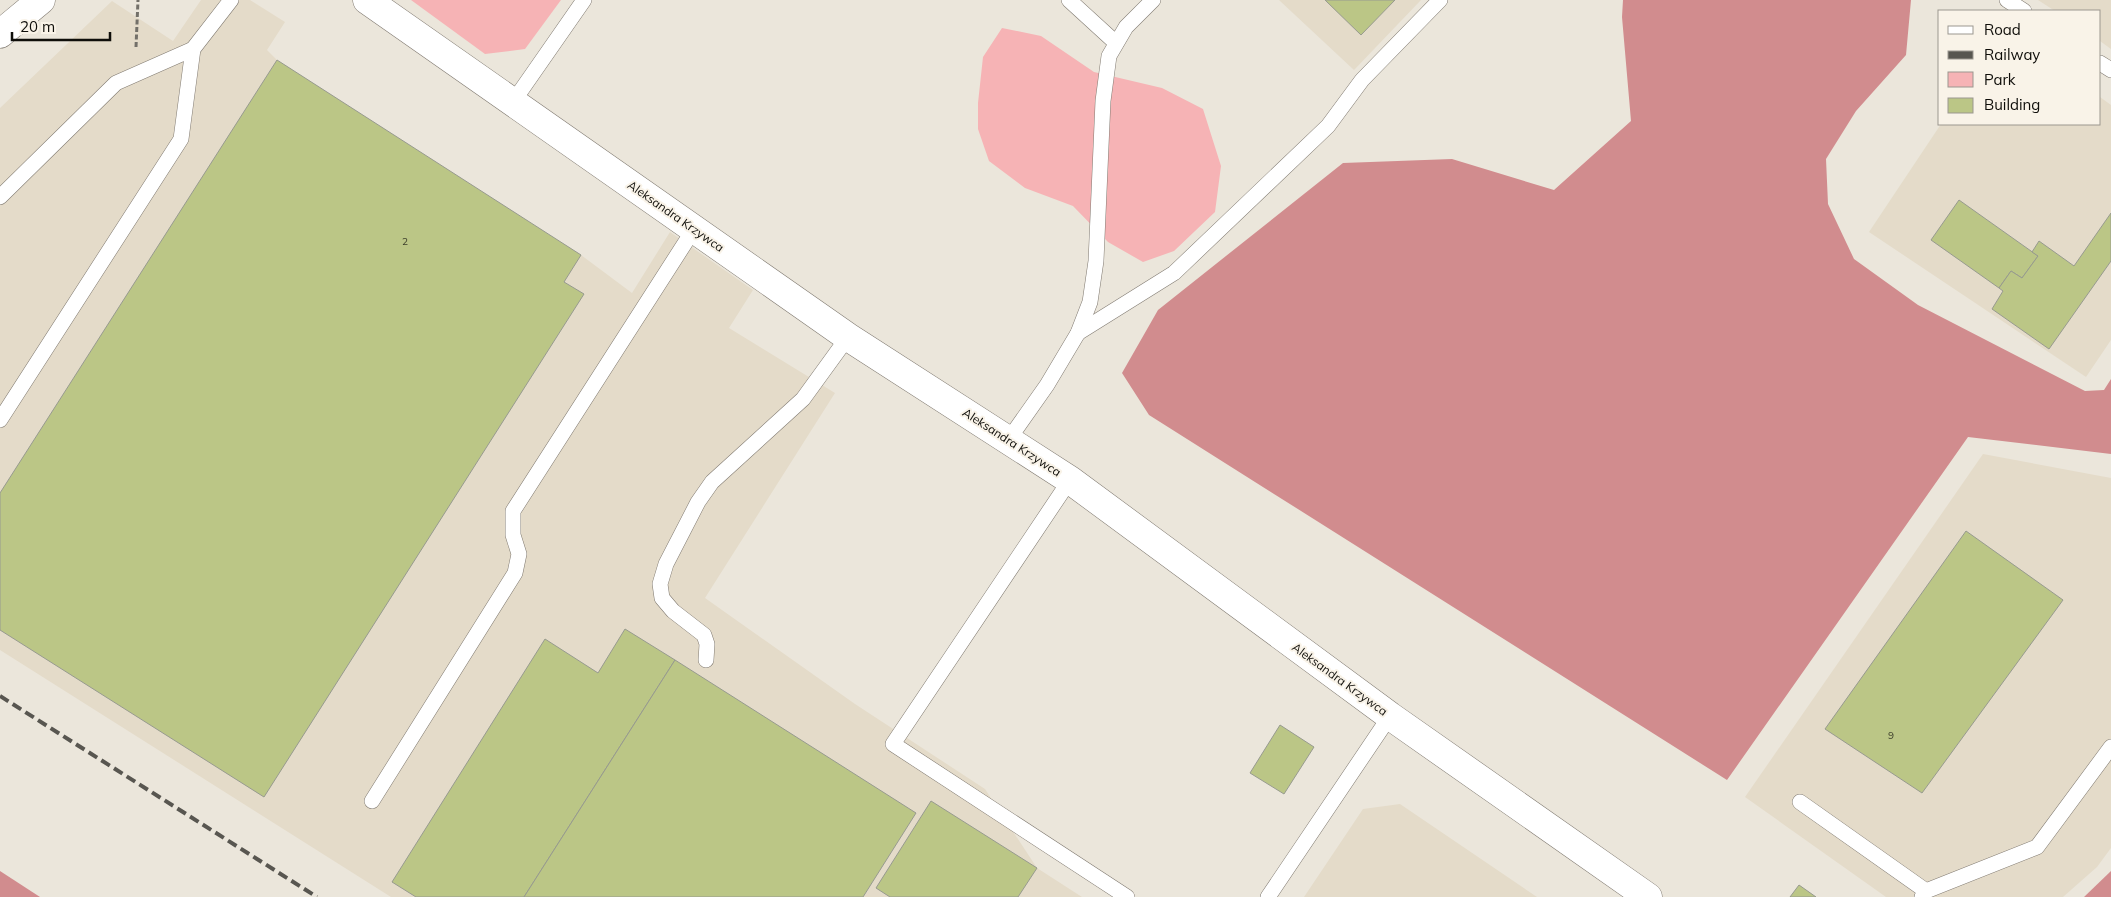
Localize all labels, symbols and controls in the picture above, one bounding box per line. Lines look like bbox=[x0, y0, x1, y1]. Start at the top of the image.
scale bar bbox=[12, 10, 110, 42]
legend bbox=[1938, 10, 2101, 125]
text: 20 m bbox=[20, 17, 55, 36]
text: Road bbox=[1984, 20, 2021, 39]
text: Railway bbox=[1984, 45, 2040, 64]
text: Park bbox=[1984, 70, 2016, 89]
text: Building bbox=[1984, 95, 2040, 114]
street label: Aleksandra Krzywca bbox=[625, 177, 727, 255]
house number: 2 bbox=[402, 235, 408, 248]
street label: Aleksandra Krzywca bbox=[960, 405, 1064, 479]
street label: Aleksandra Krzywca bbox=[1289, 639, 1391, 719]
house number: 9 bbox=[1888, 729, 1894, 742]

